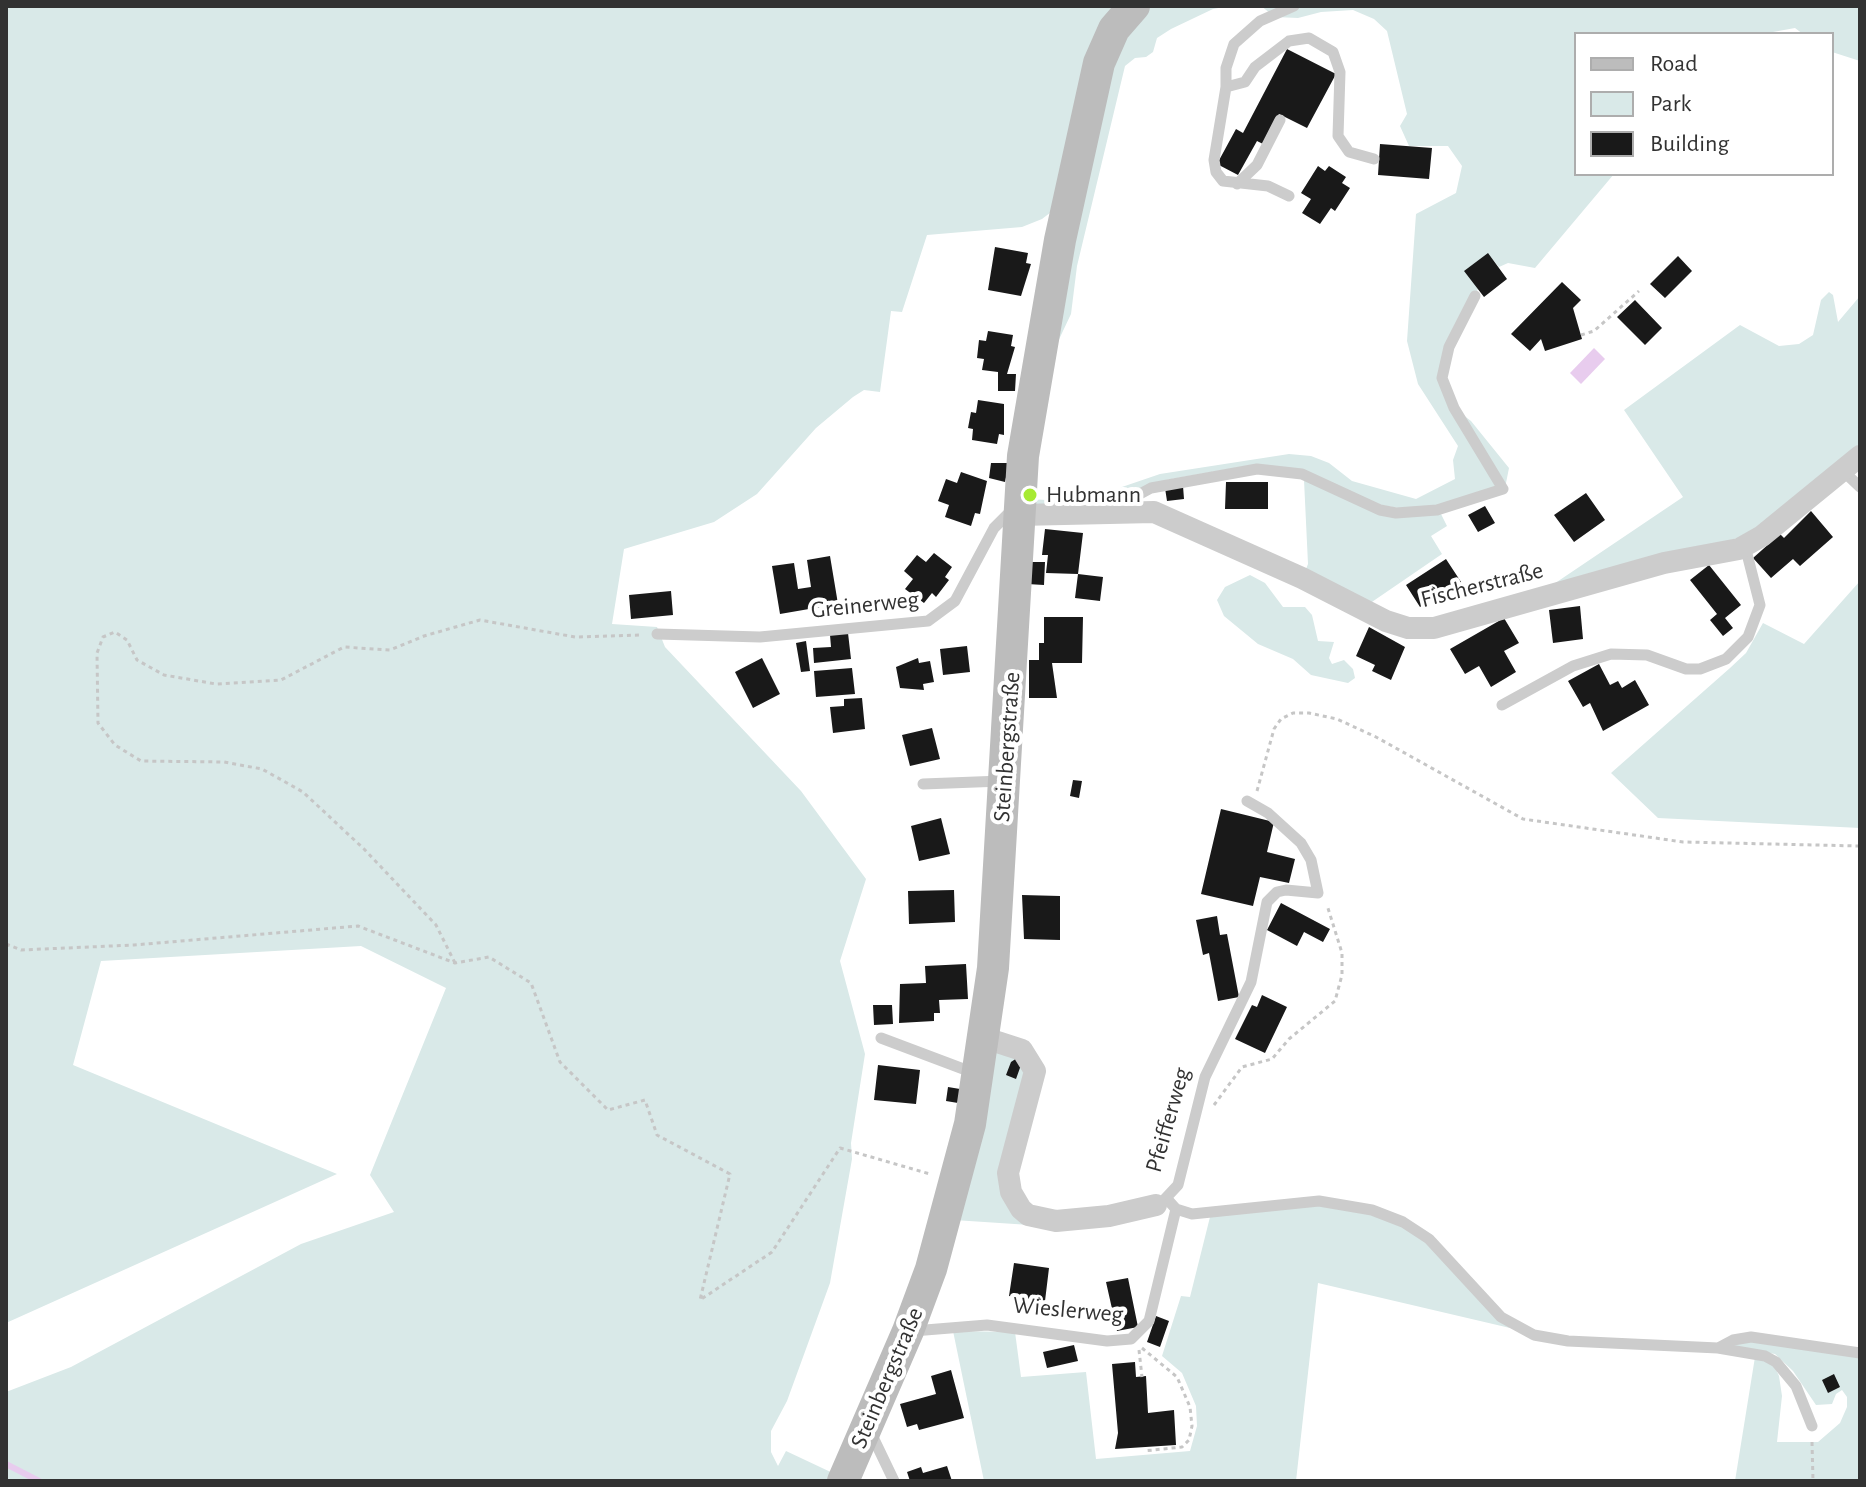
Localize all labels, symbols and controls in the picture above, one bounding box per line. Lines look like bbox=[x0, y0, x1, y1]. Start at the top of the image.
legend bbox=[1574, 32, 1834, 176]
text: Road bbox=[1650, 52, 1698, 76]
text: Park bbox=[1650, 92, 1691, 116]
text: Building bbox=[1650, 132, 1729, 156]
place label: Hubmann bbox=[1046, 481, 1141, 509]
marker: Hubmann bbox=[1021, 486, 1039, 504]
street label: Fischerstraße bbox=[1418, 556, 1546, 614]
street label: Greinerweg bbox=[810, 585, 920, 625]
street label: Steinbergstraße bbox=[987, 671, 1027, 823]
street label: Pfeifferweg bbox=[1139, 1064, 1197, 1176]
street label: Wieslerweg bbox=[1012, 1291, 1124, 1329]
street label: Steinbergstraße bbox=[844, 1303, 930, 1453]

